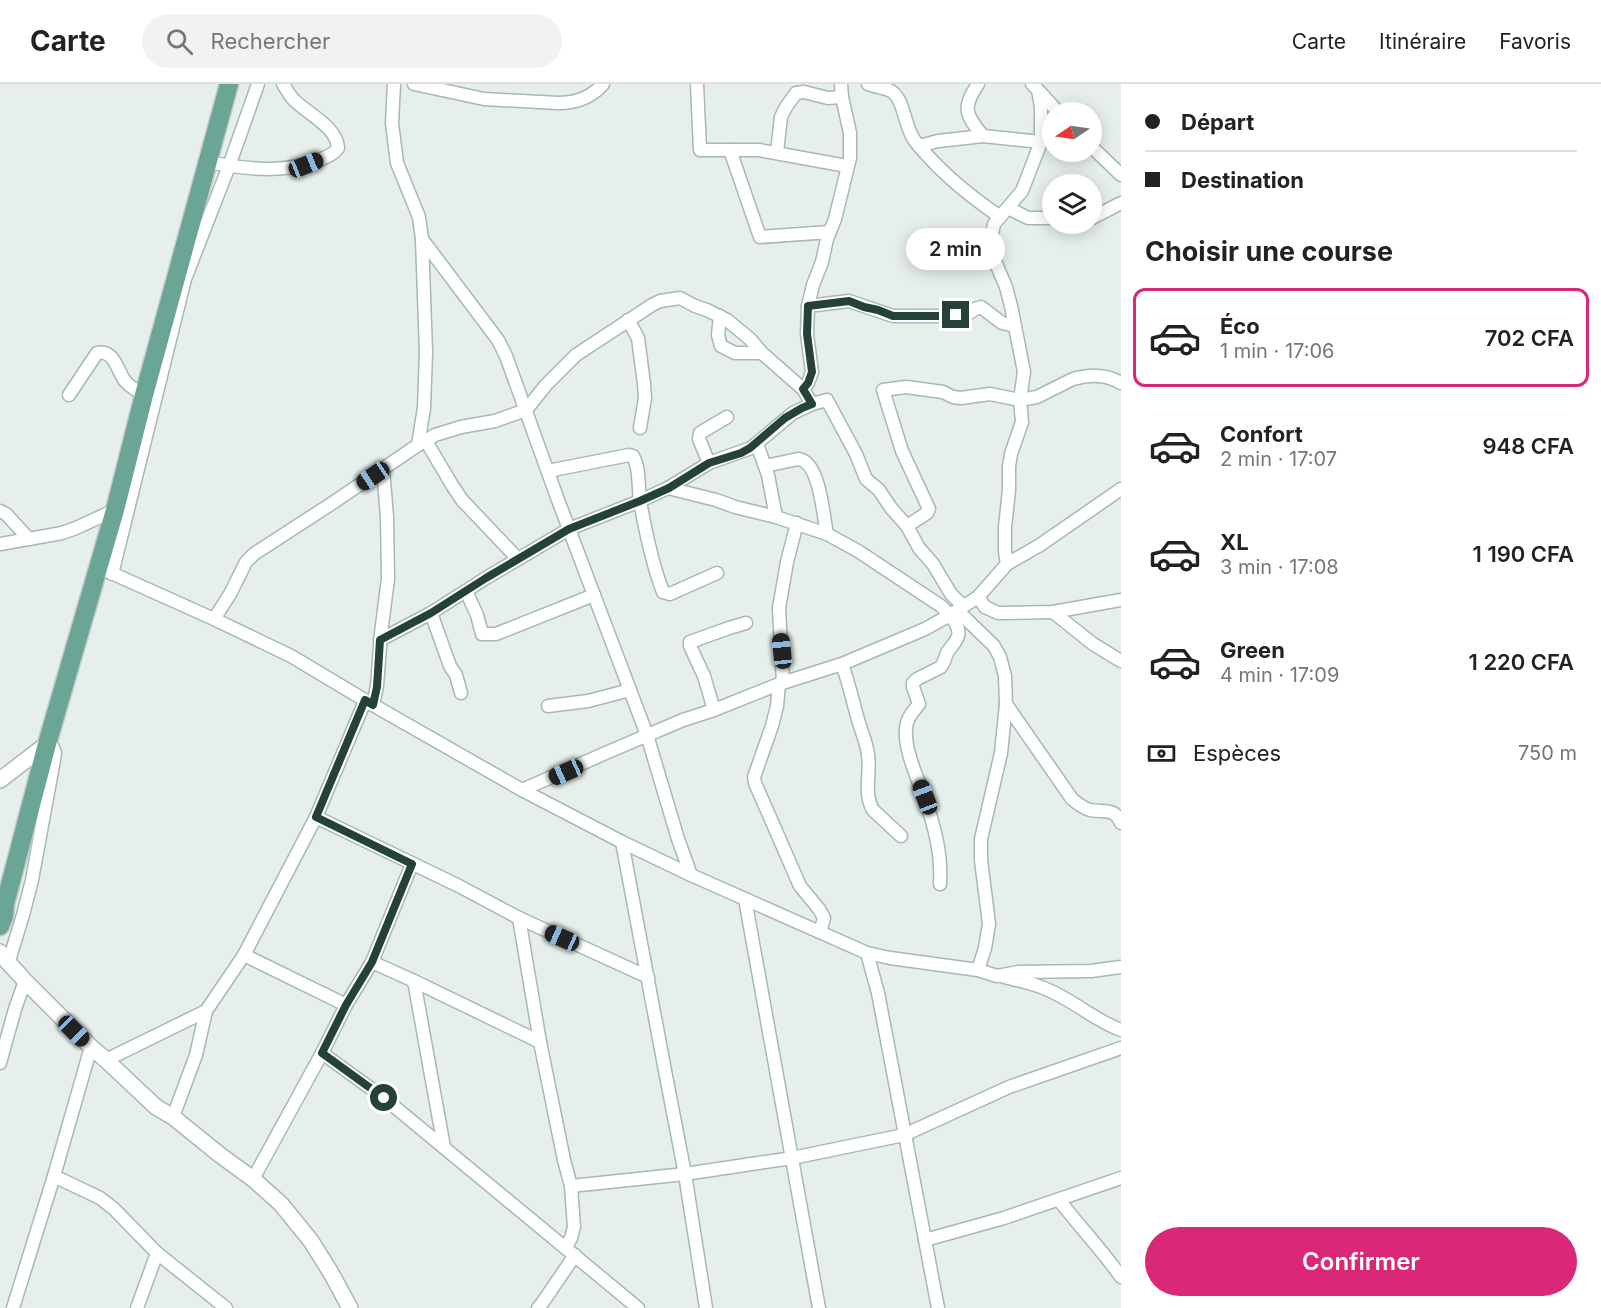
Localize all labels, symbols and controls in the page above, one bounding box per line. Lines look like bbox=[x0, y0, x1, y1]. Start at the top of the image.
search box bbox=[142, 14, 562, 68]
text: Carte bbox=[30, 24, 106, 58]
icon: search bbox=[163, 25, 196, 58]
text: Rechercher bbox=[211, 28, 330, 54]
text: Carte bbox=[1292, 29, 1346, 54]
text: Itinéraire bbox=[1379, 29, 1466, 54]
text: Favoris bbox=[1499, 29, 1571, 54]
north arrow bbox=[1042, 102, 1102, 162]
map controls bbox=[1042, 102, 1102, 234]
text: Départ bbox=[1181, 109, 1254, 135]
car bbox=[286, 150, 326, 180]
text: Destination bbox=[1181, 167, 1304, 193]
button: layers bbox=[1042, 174, 1102, 234]
callout: 2 min bbox=[906, 228, 1006, 270]
text: Choisir une course bbox=[1145, 235, 1393, 268]
text: 2 min bbox=[929, 237, 982, 261]
route end bbox=[942, 301, 969, 328]
icon: car bbox=[1148, 311, 1202, 365]
text: Éco bbox=[1220, 313, 1260, 339]
text: 702 CFA bbox=[1485, 325, 1574, 351]
text: 1 min · 17:06 bbox=[1220, 339, 1335, 363]
icon: car bbox=[1148, 419, 1202, 473]
text: Confort bbox=[1220, 421, 1303, 447]
text: 948 CFA bbox=[1482, 433, 1574, 459]
text: 2 min · 17:07 bbox=[1220, 447, 1337, 471]
car bbox=[353, 458, 393, 494]
icon: car bbox=[1148, 527, 1202, 581]
text: XL bbox=[1220, 529, 1249, 555]
text: 1 190 CFA bbox=[1473, 541, 1574, 567]
text: 3 min · 17:08 bbox=[1220, 555, 1339, 579]
car bbox=[771, 632, 793, 670]
icon: car bbox=[1148, 635, 1202, 689]
text: Green bbox=[1220, 637, 1285, 663]
text: 1 220 CFA bbox=[1469, 649, 1574, 675]
text: 4 min · 17:09 bbox=[1220, 663, 1339, 687]
icon: cash bbox=[1145, 737, 1178, 770]
text: Espèces bbox=[1193, 740, 1281, 766]
text: 750 m bbox=[1518, 741, 1577, 765]
car bbox=[546, 756, 586, 788]
car bbox=[910, 777, 940, 817]
car bbox=[542, 922, 582, 954]
car bbox=[55, 1012, 93, 1050]
route start bbox=[370, 1084, 397, 1111]
button: Confirmer bbox=[1145, 1227, 1577, 1296]

